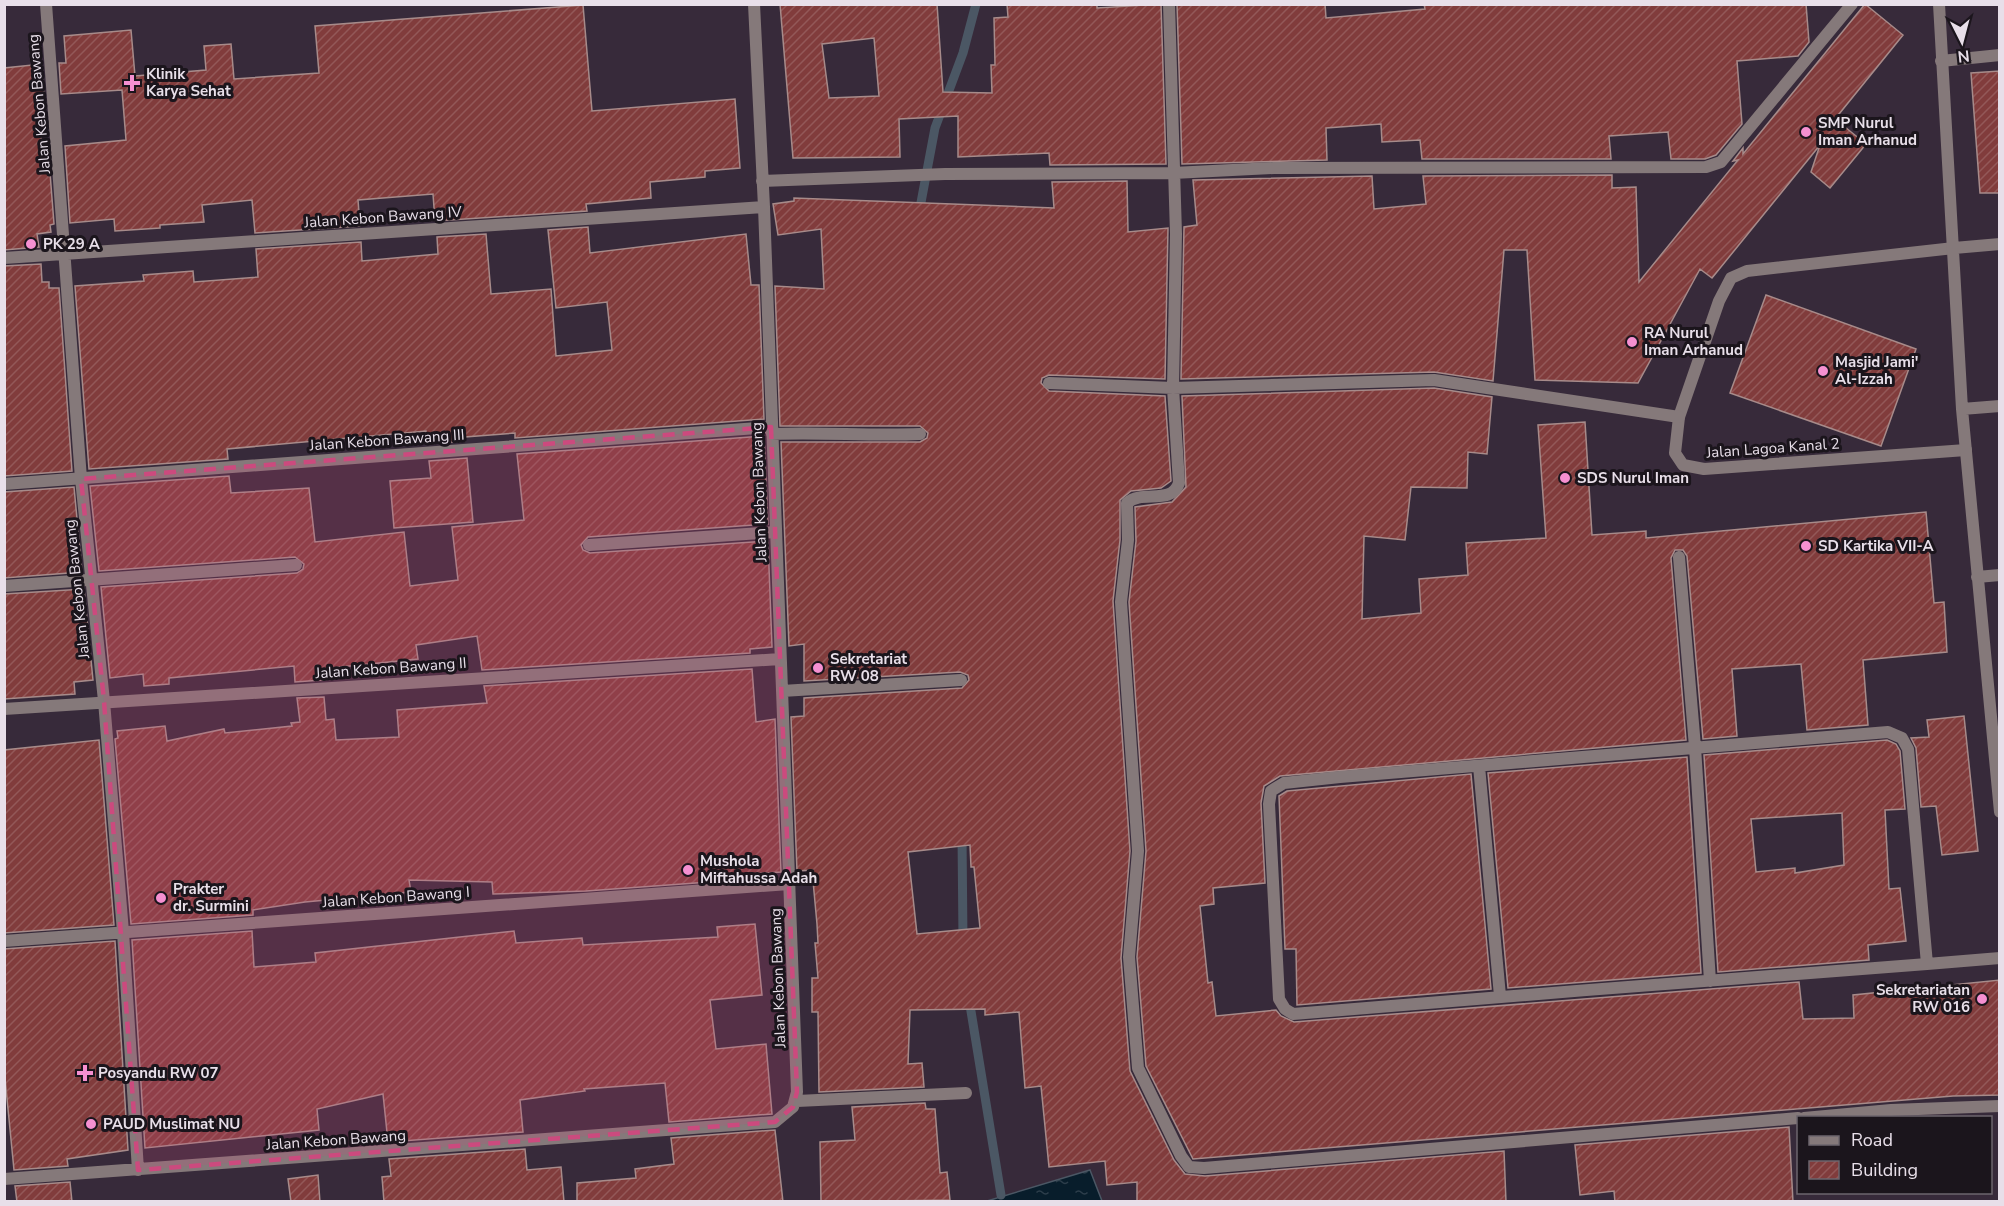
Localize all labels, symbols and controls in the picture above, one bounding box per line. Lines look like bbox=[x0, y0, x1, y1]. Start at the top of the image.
north arrow bbox=[1932, 12, 1992, 72]
street label: Jalan Kebon Bawang bbox=[23, 33, 55, 176]
text: N bbox=[1956, 44, 1971, 67]
place label: Klinik Karya Sehat bbox=[146, 64, 231, 101]
marker: Klinik Karya Sehat bbox=[123, 74, 141, 92]
place label: SMP Nurul Iman Arhanud bbox=[1818, 113, 1917, 150]
marker: SMP Nurul Iman Arhanud bbox=[1799, 125, 1813, 139]
street label: Jalan Kebon Bawang IV bbox=[302, 201, 463, 233]
place label: PK 29 A bbox=[43, 234, 101, 254]
marker: PK 29 A bbox=[24, 237, 38, 251]
place label: RA Nurul Iman Arhanud bbox=[1644, 323, 1743, 360]
marker: RA Nurul Iman Arhanud bbox=[1625, 335, 1639, 349]
place label: Masjid Jami' Al-Izzah bbox=[1835, 352, 1918, 389]
marker: Masjid Jami' Al-Izzah bbox=[1816, 364, 1830, 378]
street label: Jalan Kebon Bawang bbox=[747, 422, 771, 563]
street label: Jalan Kebon Bawang III bbox=[308, 425, 465, 455]
street label: Jalan Lagoa Kanal 2 bbox=[1705, 433, 1840, 463]
place label: SDS Nurul Iman bbox=[1577, 468, 1689, 488]
marker: SDS Nurul Iman bbox=[1558, 471, 1572, 485]
street label: Jalan Kebon Bawang bbox=[60, 518, 94, 661]
place label: SD Kartika VII-A bbox=[1818, 536, 1935, 556]
marker: SD Kartika VII-A bbox=[1799, 539, 1813, 553]
place label: Sekretariat RW 08 bbox=[830, 649, 907, 686]
street label: Jalan Kebon Bawang II bbox=[314, 653, 467, 683]
marker: Sekretariat RW 08 bbox=[811, 661, 825, 675]
place label: Mushola Miftahussa Adah bbox=[700, 851, 817, 888]
marker: Mushola Miftahussa Adah bbox=[681, 863, 695, 877]
place label: Prakter dr. Surmini bbox=[173, 879, 249, 916]
street label: Jalan Kebon Bawang I bbox=[321, 882, 470, 912]
marker: Prakter dr. Surmini bbox=[154, 891, 168, 905]
street label: Jalan Kebon Bawang bbox=[766, 908, 790, 1049]
place label: Sekretariatan RW 016 bbox=[1876, 980, 1970, 1017]
marker: Sekretariatan RW 016 bbox=[1975, 992, 1989, 1006]
place label: Posyandu RW 07 bbox=[98, 1063, 219, 1083]
marker: Posyandu RW 07 bbox=[76, 1064, 94, 1082]
place label: PAUD Muslimat NU bbox=[103, 1114, 240, 1134]
legend bbox=[1797, 1116, 1992, 1194]
marker: PAUD Muslimat NU bbox=[84, 1117, 98, 1131]
street label: Jalan Kebon Bawang bbox=[264, 1125, 407, 1155]
text: Road bbox=[1851, 1128, 1893, 1152]
text: Building bbox=[1851, 1158, 1918, 1182]

